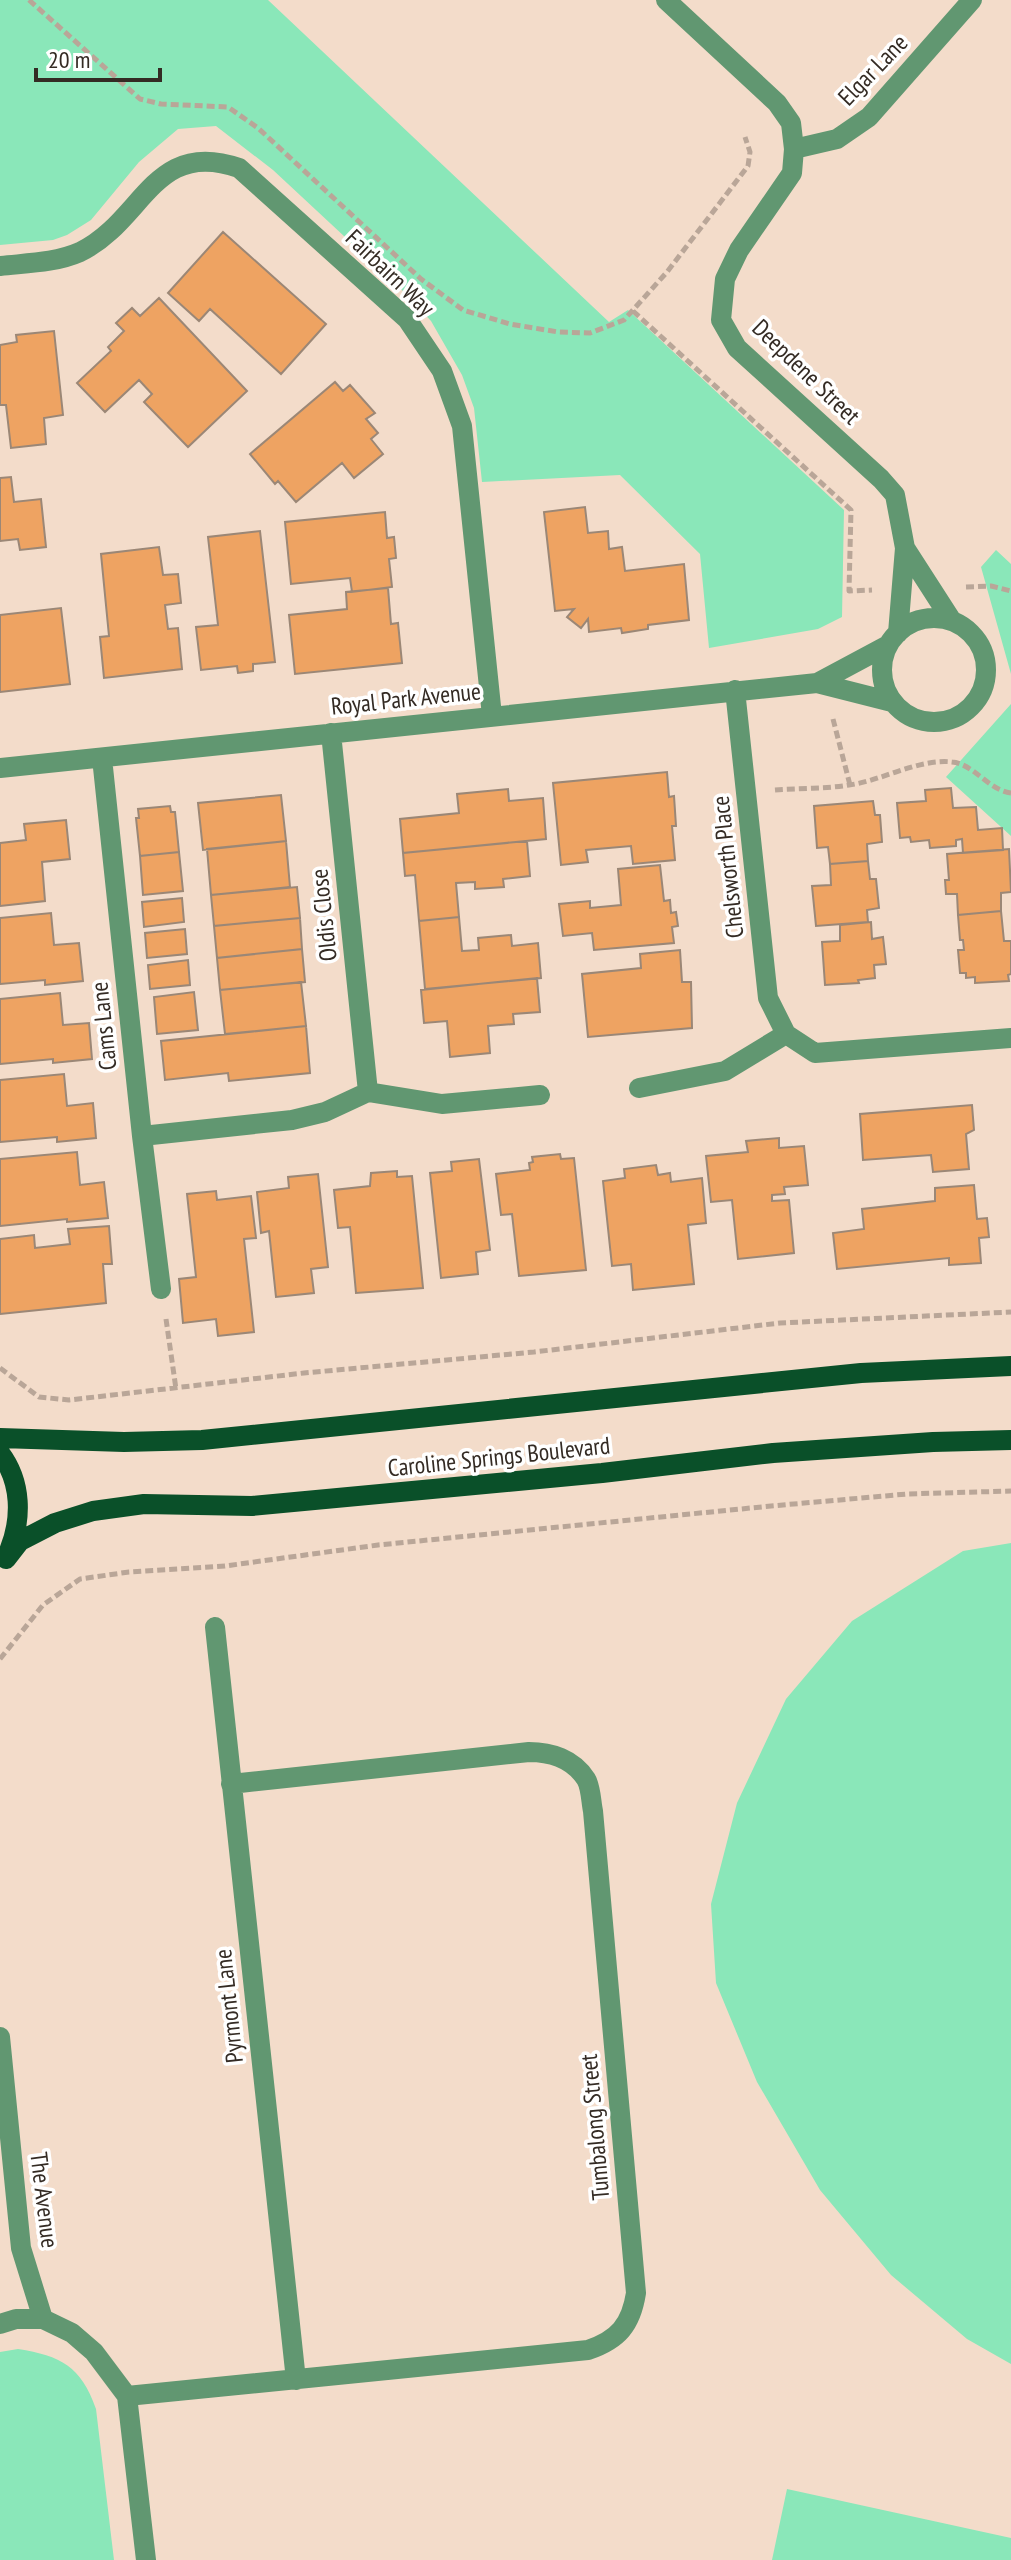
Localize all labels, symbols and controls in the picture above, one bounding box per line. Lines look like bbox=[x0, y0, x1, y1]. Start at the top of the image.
street label: Elgar Lane bbox=[831, 28, 914, 112]
scale bar bbox=[36, 32, 160, 82]
text: 20 m bbox=[48, 44, 90, 75]
street label: Fairbairn Way bbox=[339, 222, 441, 323]
street label: Deepdene Street bbox=[746, 312, 867, 431]
street label: Royal Park Avenue bbox=[330, 675, 482, 722]
street label: Chelsworth Place bbox=[705, 794, 750, 940]
street label: Oldis Close bbox=[303, 867, 344, 963]
street label: Cams Lane bbox=[83, 980, 124, 1072]
street label: Caroline Springs Boulevard bbox=[386, 1429, 612, 1484]
street label: Pyrmont Lane bbox=[207, 1948, 250, 2065]
street label: Tumbalong Street bbox=[573, 2052, 616, 2201]
street label: The Avenue bbox=[23, 2150, 66, 2250]

